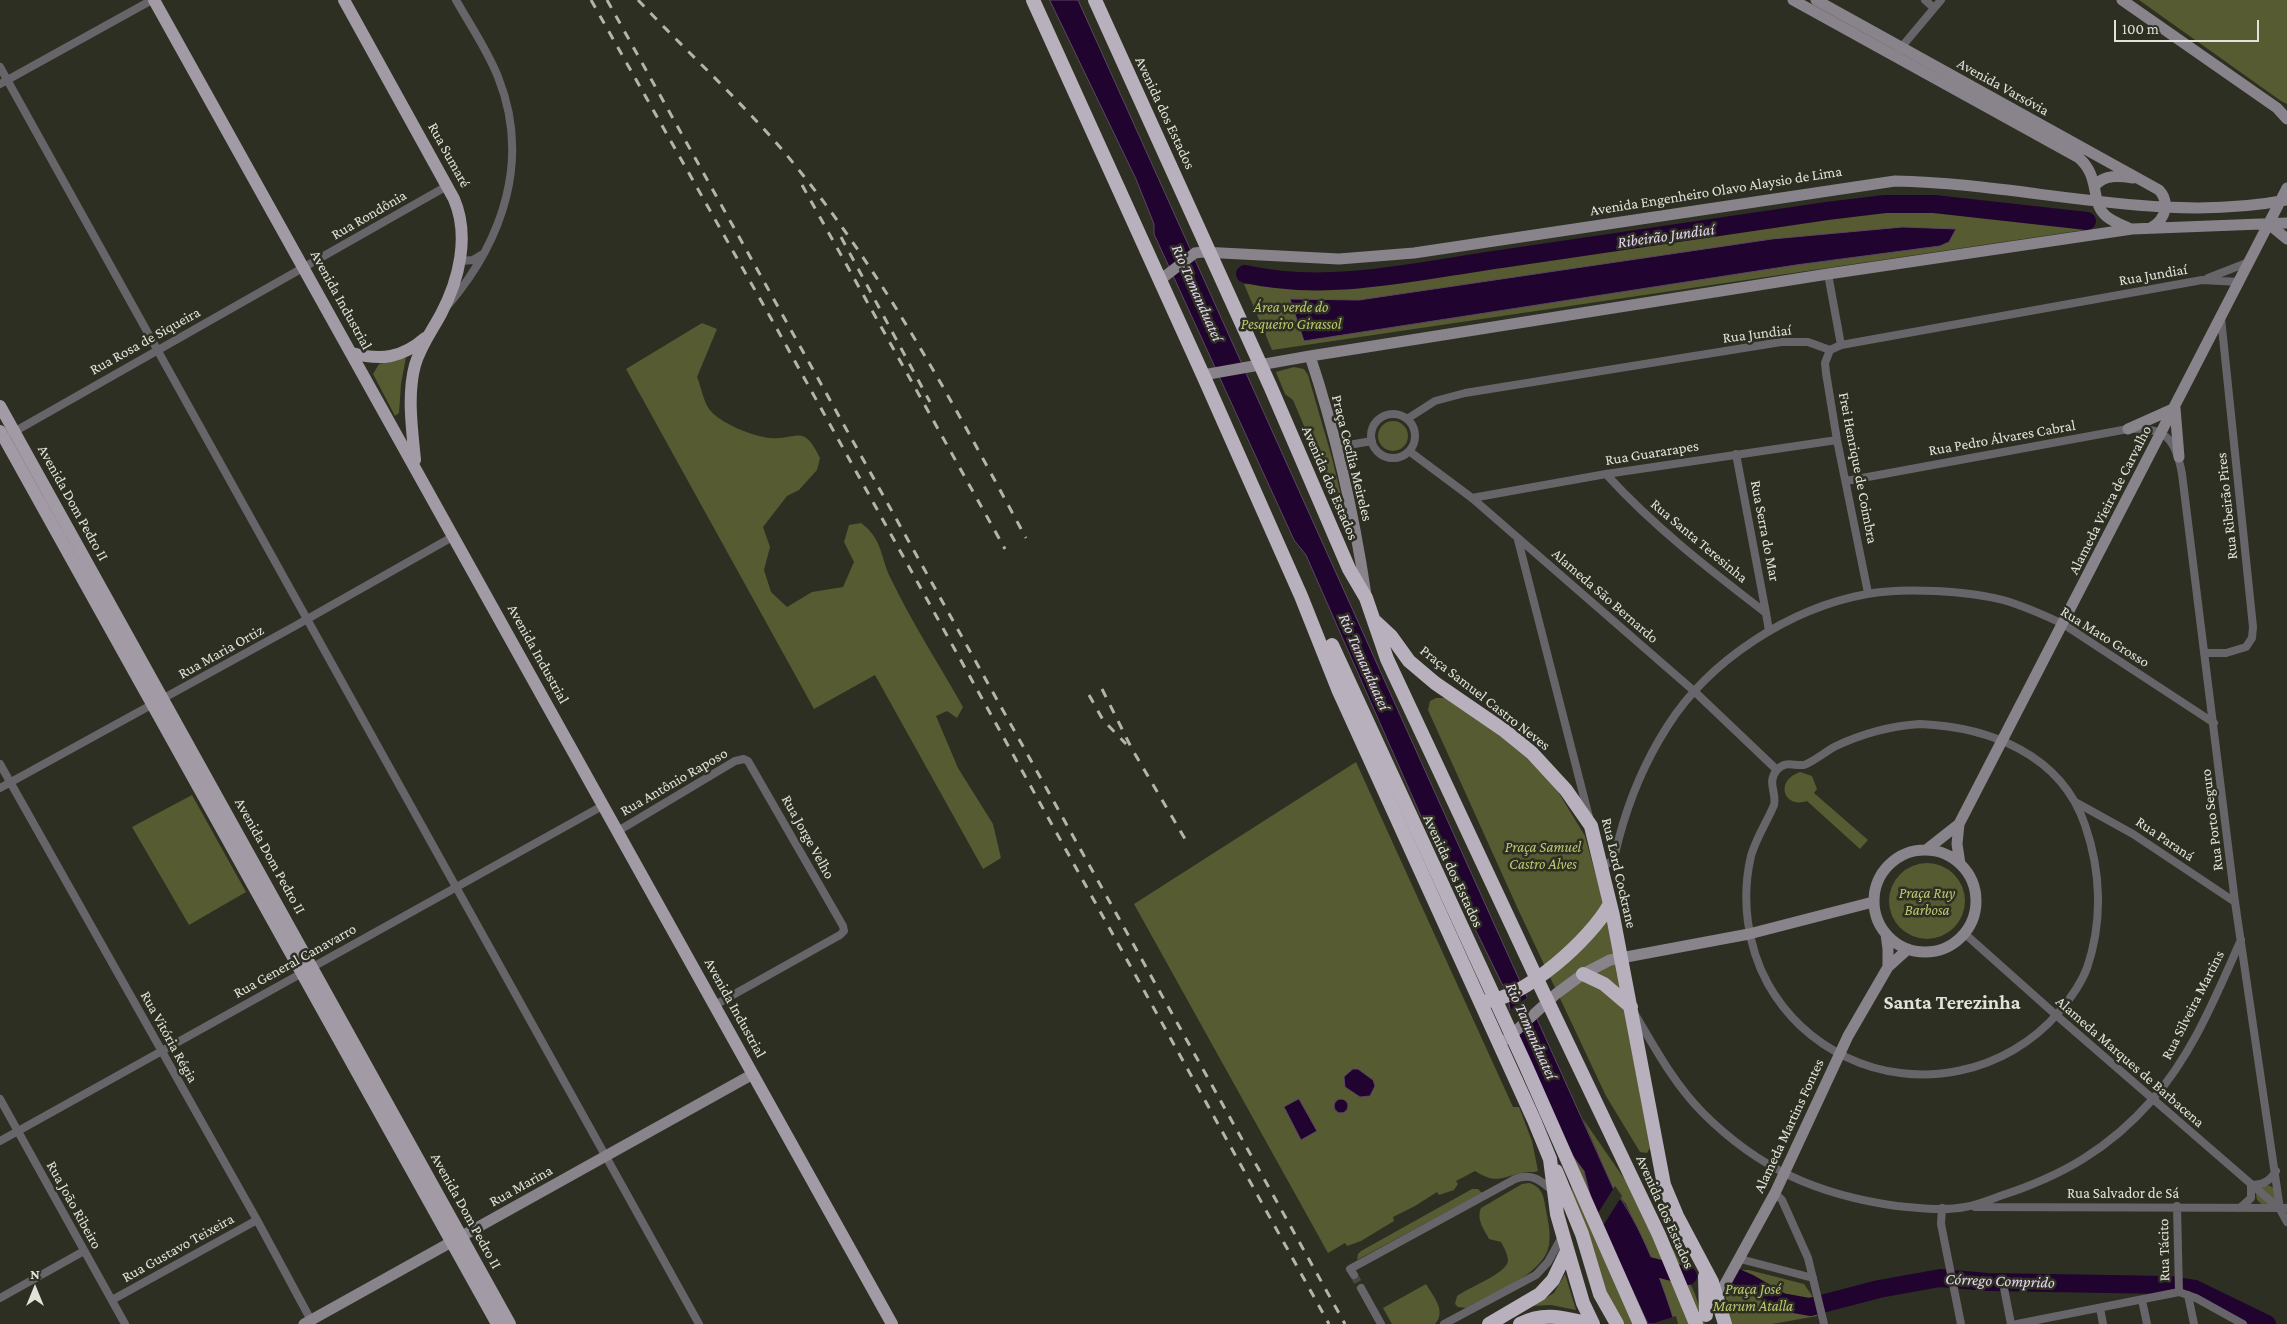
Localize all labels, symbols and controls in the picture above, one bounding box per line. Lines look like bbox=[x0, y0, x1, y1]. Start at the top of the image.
scale bar bbox=[2117, 10, 2262, 42]
text: 100 m bbox=[2122, 21, 2159, 37]
street label: Avenida dos Estados bbox=[1131, 54, 1199, 172]
street label: Avenida Varsóvia bbox=[1954, 54, 2052, 120]
street label: Rua Sumaré bbox=[424, 119, 474, 191]
street label: Avenida Engenheiro Olavo Alaysio de Lima bbox=[1589, 162, 1843, 220]
street label: Rua Rondônia bbox=[328, 186, 410, 244]
water label: Ribeirão Jundiaí bbox=[1616, 220, 1716, 252]
water label: Rio Tamanduateí bbox=[1167, 242, 1227, 344]
street label: Avenida Industrial bbox=[306, 247, 376, 353]
street label: Rua Jundiaí bbox=[2117, 260, 2189, 290]
park label: Área verde do Pesqueiro Girassol bbox=[1241, 298, 1341, 333]
street label: Rua Rosa de Siqueira bbox=[87, 303, 203, 379]
street label: Rua Jundiaí bbox=[1722, 321, 1792, 347]
street label: Frei Henrique de Coimbra bbox=[1835, 391, 1881, 545]
street label: Praça Cecília Meireles bbox=[1328, 393, 1376, 523]
street label: Rua Pedro Álvares Cabral bbox=[1927, 416, 2077, 460]
street label: Alameda Vieira de Carvalho bbox=[2065, 422, 2155, 578]
street label: Avenida dos Estados bbox=[1298, 423, 1362, 543]
street label: Rua Guararapes bbox=[1604, 437, 1700, 469]
street label: Avenida Dom Pedro II bbox=[34, 442, 112, 564]
street label: Rua Ribeirão Pires bbox=[2212, 452, 2242, 560]
street label: Rua Serra do Mar bbox=[1746, 479, 1784, 583]
street label: Rua Santa Teresinha bbox=[1647, 495, 1751, 587]
street label: Alameda São Bernardo bbox=[1548, 545, 1662, 647]
street label: Avenida Industrial bbox=[503, 601, 573, 707]
street label: Rua Mato Grosso bbox=[2057, 602, 2153, 672]
water label: Rio Tamanduateí bbox=[1334, 611, 1394, 713]
street label: Rua Maria Ortiz bbox=[175, 621, 267, 683]
street label: Praça Samuel Castro Neves bbox=[1416, 642, 1554, 754]
street label: Rua Antônio Raposo bbox=[617, 744, 731, 820]
street label: Rua Porto Seguro bbox=[2197, 768, 2227, 872]
street label: Rua Jorge Velho bbox=[778, 792, 838, 882]
street label: Avenida Dom Pedro II bbox=[231, 795, 309, 917]
street label: Avenida dos Estados bbox=[1419, 812, 1487, 930]
street label: Rua Paraná bbox=[2132, 813, 2198, 865]
street label: Rua Lord Cockrane bbox=[1598, 816, 1640, 930]
park label: Praça Samuel Castro Alves bbox=[1505, 838, 1581, 873]
park label: Praça Ruy Barbosa bbox=[1899, 884, 1955, 919]
street label: Rua General Canavarro bbox=[231, 920, 359, 1002]
street label: Rua Silveira Martins bbox=[2158, 947, 2228, 1063]
street label: Avenida Industrial bbox=[700, 955, 770, 1061]
water label: Rio Tamanduateí bbox=[1501, 980, 1561, 1082]
street label: Rua Vitória Régia bbox=[136, 988, 202, 1086]
district label: Santa Terezinha bbox=[1884, 991, 2020, 1015]
street label: Alameda Marques de Barbacena bbox=[2052, 993, 2208, 1131]
street label: Alameda Martins Fontes bbox=[1750, 1056, 1828, 1196]
street label: Avenida Dom Pedro II bbox=[427, 1150, 505, 1272]
street label: Avenida dos Estados bbox=[1632, 1152, 1698, 1272]
street label: Rua João Ribeiro bbox=[42, 1158, 106, 1252]
street label: Rua Marina bbox=[486, 1161, 556, 1211]
street label: Rua Salvador de Sá bbox=[2067, 1184, 2179, 1202]
street label: Rua Gustavo Teixeira bbox=[119, 1210, 237, 1286]
street label: Rua Tácito bbox=[2154, 1218, 2174, 1282]
north arrow bbox=[10, 1264, 60, 1314]
text: N bbox=[30, 1266, 40, 1282]
water label: Córrego Comprido bbox=[1945, 1269, 2055, 1293]
park label: Praça José Marum Atalla bbox=[1713, 1280, 1793, 1315]

